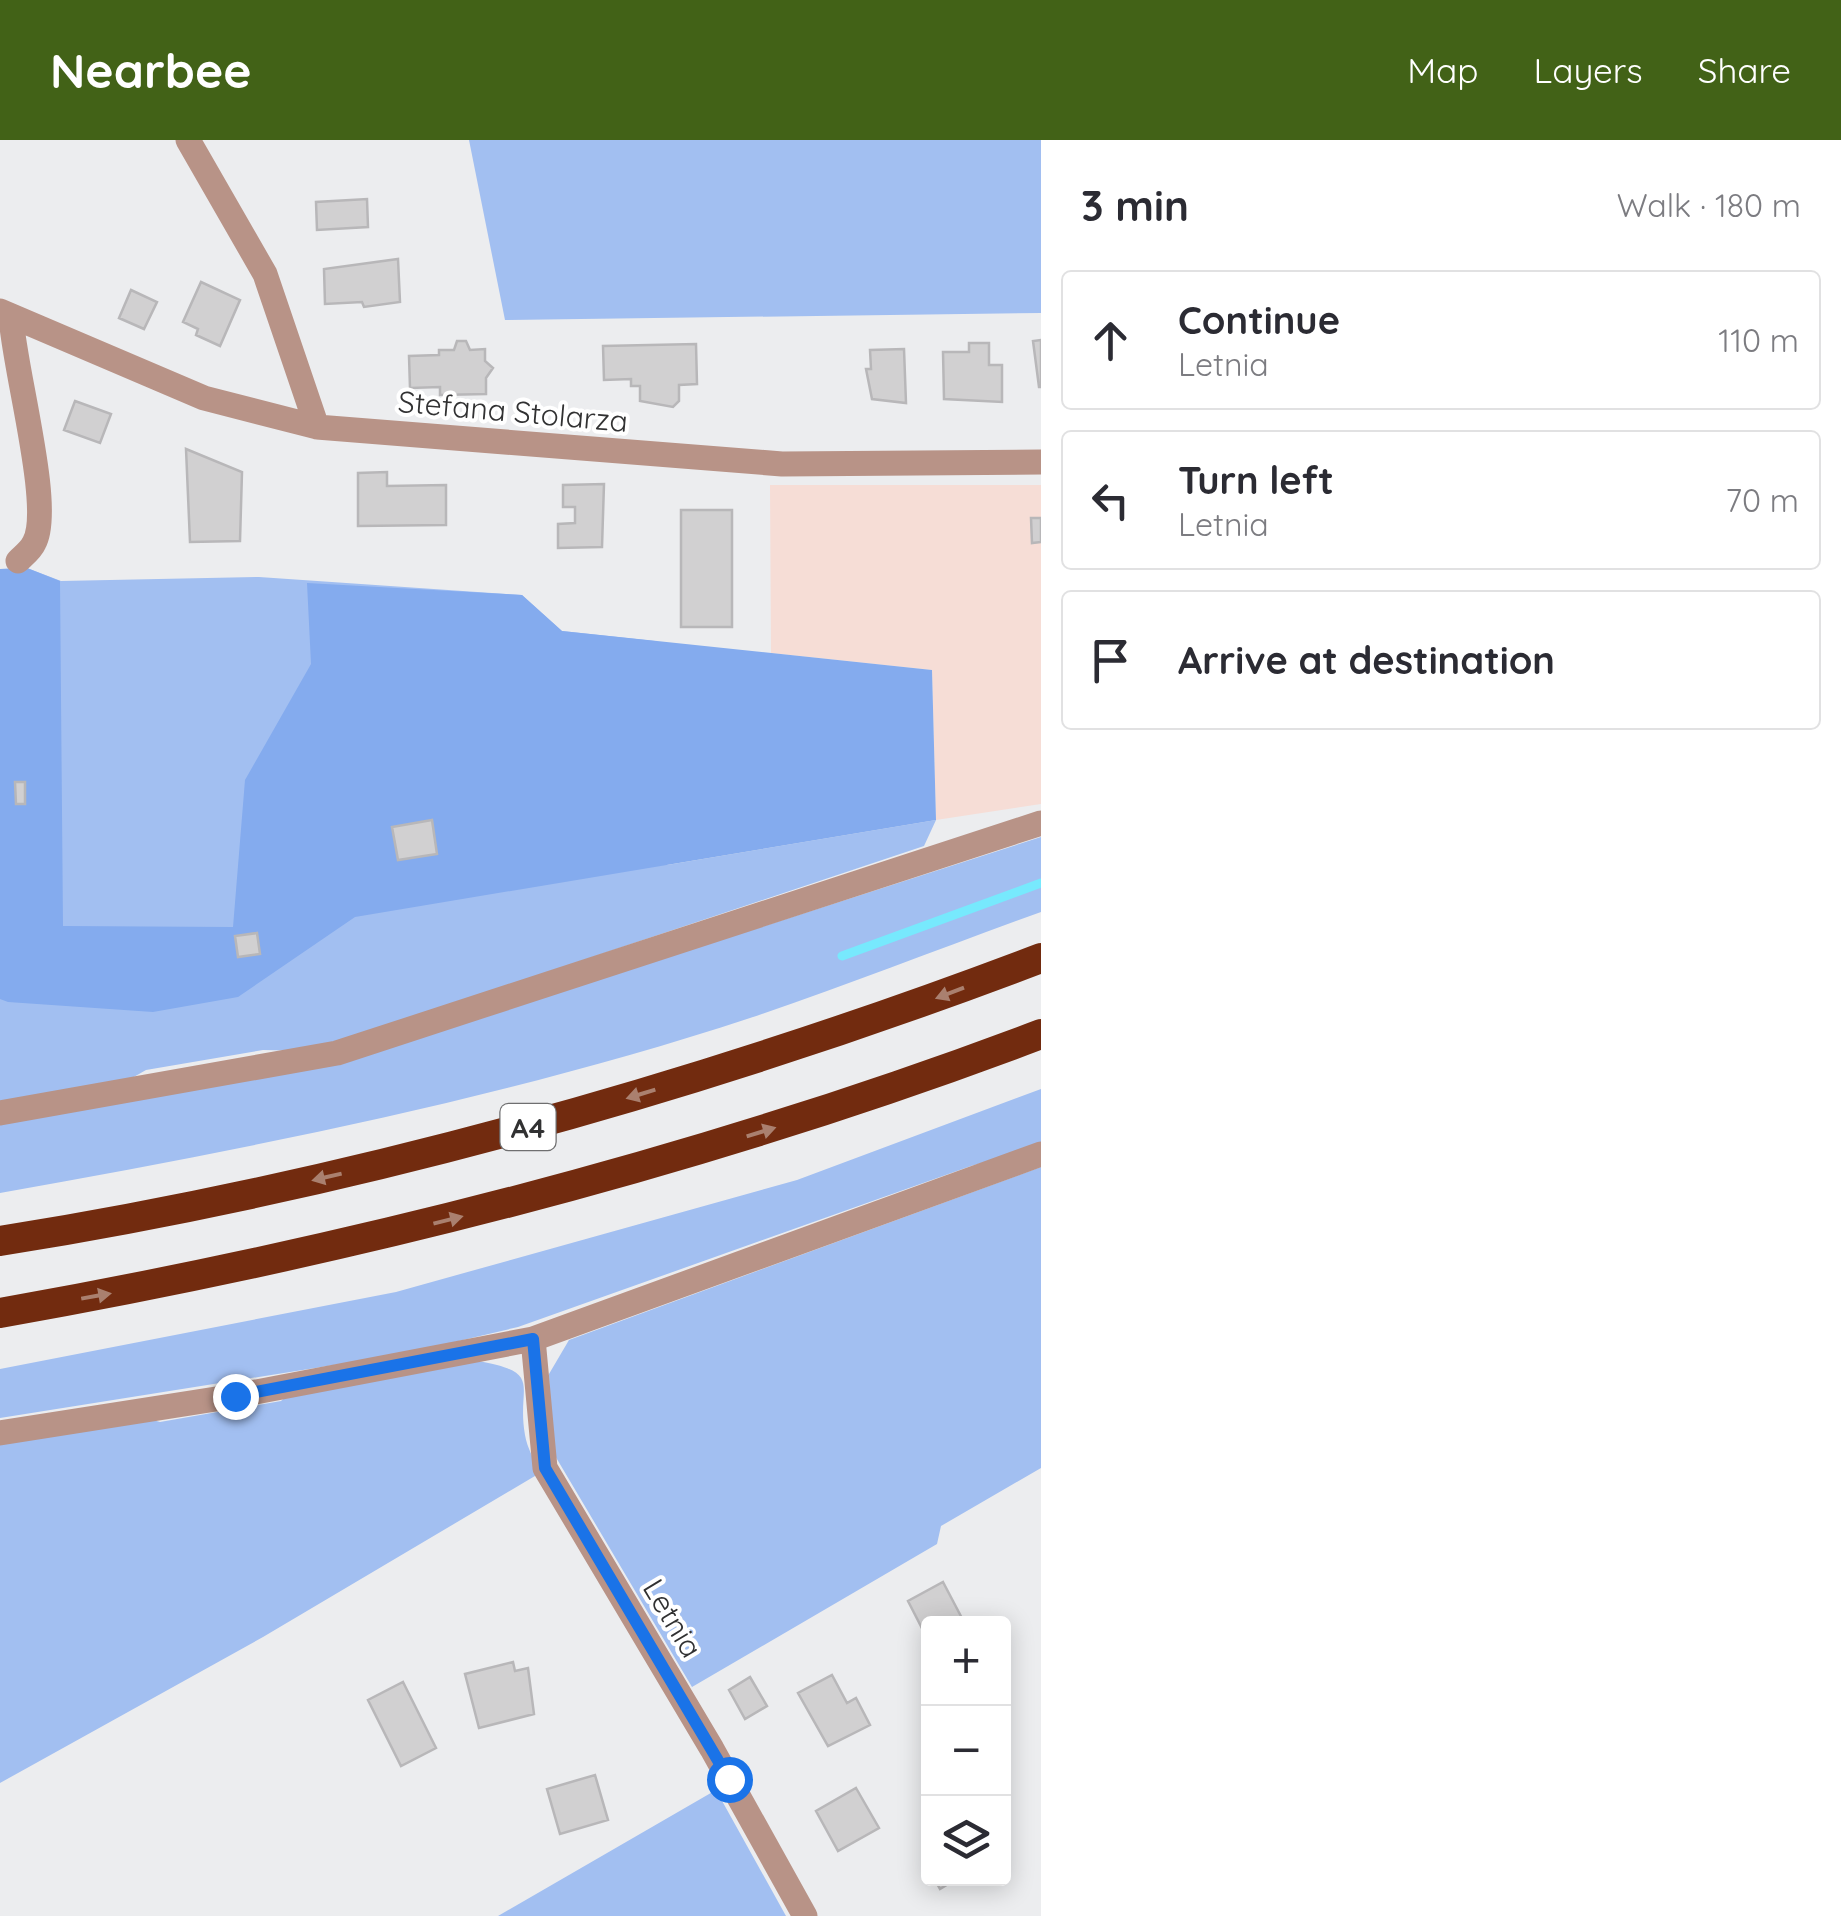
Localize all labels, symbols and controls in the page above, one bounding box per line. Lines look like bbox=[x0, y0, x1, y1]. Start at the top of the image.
text: Nearbee bbox=[50, 40, 252, 100]
text: Map bbox=[1407, 48, 1479, 92]
text: Layers bbox=[1534, 48, 1643, 92]
text: Share bbox=[1698, 48, 1791, 92]
text: 3 min bbox=[1081, 179, 1189, 232]
text: Walk · 180 m bbox=[1617, 185, 1801, 225]
text: Continue bbox=[1178, 296, 1340, 344]
icon: ahead bbox=[1083, 313, 1138, 368]
text: 110 m bbox=[1718, 320, 1799, 360]
text: Letnia bbox=[1178, 344, 1269, 384]
street label: Stefana Stolarza bbox=[396, 382, 630, 440]
text: Turn left bbox=[1178, 456, 1334, 504]
icon: left bbox=[1083, 473, 1138, 528]
text: 70 m bbox=[1726, 480, 1799, 520]
text: Letnia bbox=[1178, 504, 1269, 544]
icon: arrive bbox=[1083, 633, 1138, 688]
text: Arrive at destination bbox=[1178, 636, 1555, 684]
one-way arrow bbox=[934, 985, 964, 1001]
one-way arrow bbox=[625, 1087, 656, 1102]
road number: A4 bbox=[500, 1104, 556, 1150]
one-way arrow bbox=[746, 1124, 776, 1139]
one-way arrow bbox=[311, 1170, 342, 1185]
one-way arrow bbox=[433, 1212, 464, 1227]
one-way arrow bbox=[81, 1288, 112, 1303]
route end bbox=[213, 1374, 259, 1420]
street label: Letnia bbox=[635, 1572, 711, 1664]
map controls bbox=[921, 1616, 1011, 1886]
button: + bbox=[921, 1616, 1011, 1706]
button: − bbox=[921, 1706, 1011, 1796]
route start bbox=[707, 1757, 753, 1803]
button: layers bbox=[921, 1796, 1011, 1886]

